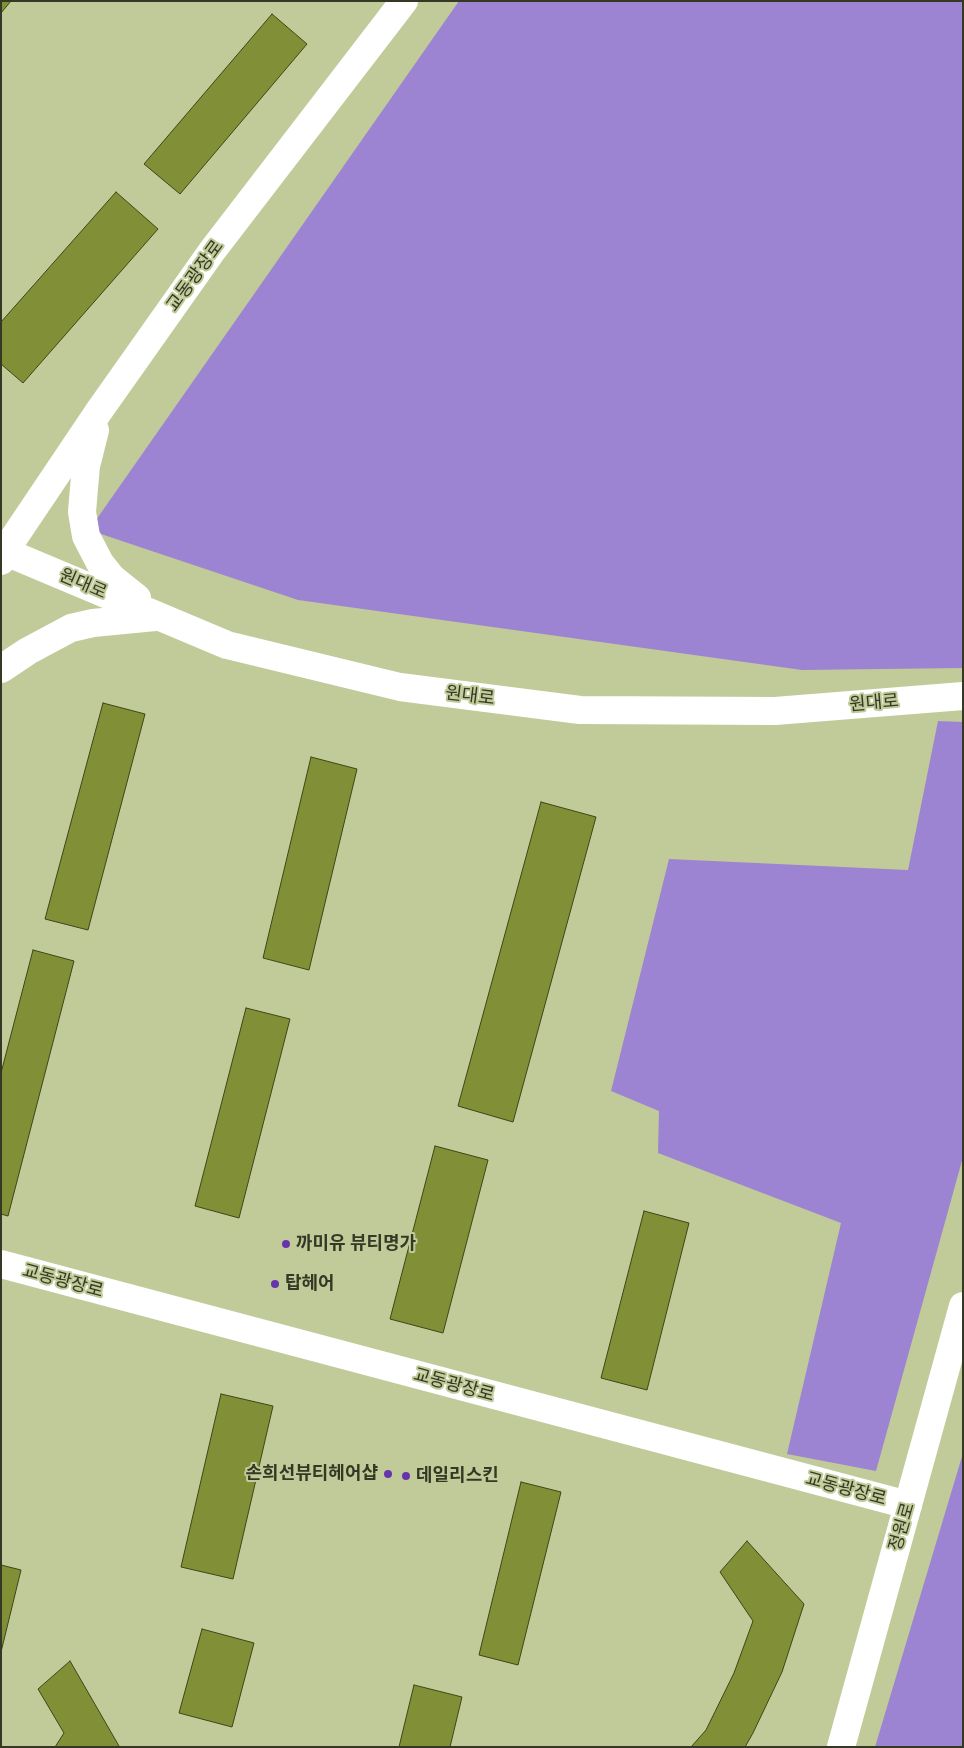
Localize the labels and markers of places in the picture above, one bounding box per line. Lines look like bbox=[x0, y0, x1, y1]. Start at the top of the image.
place label: 까미유 뷰티명가 bbox=[296, 1233, 416, 1255]
marker: 까미유 뷰티명가 bbox=[280, 1238, 292, 1250]
place label: 탑헤어 bbox=[285, 1273, 335, 1295]
marker: 탑헤어 bbox=[269, 1278, 281, 1290]
place label: 손희선뷰티헤어샵 bbox=[246, 1463, 378, 1485]
place label: 데일리스킨 bbox=[416, 1465, 499, 1487]
marker: 손희선뷰티헤어샵 bbox=[382, 1468, 394, 1480]
marker: 데일리스킨 bbox=[400, 1470, 412, 1482]

